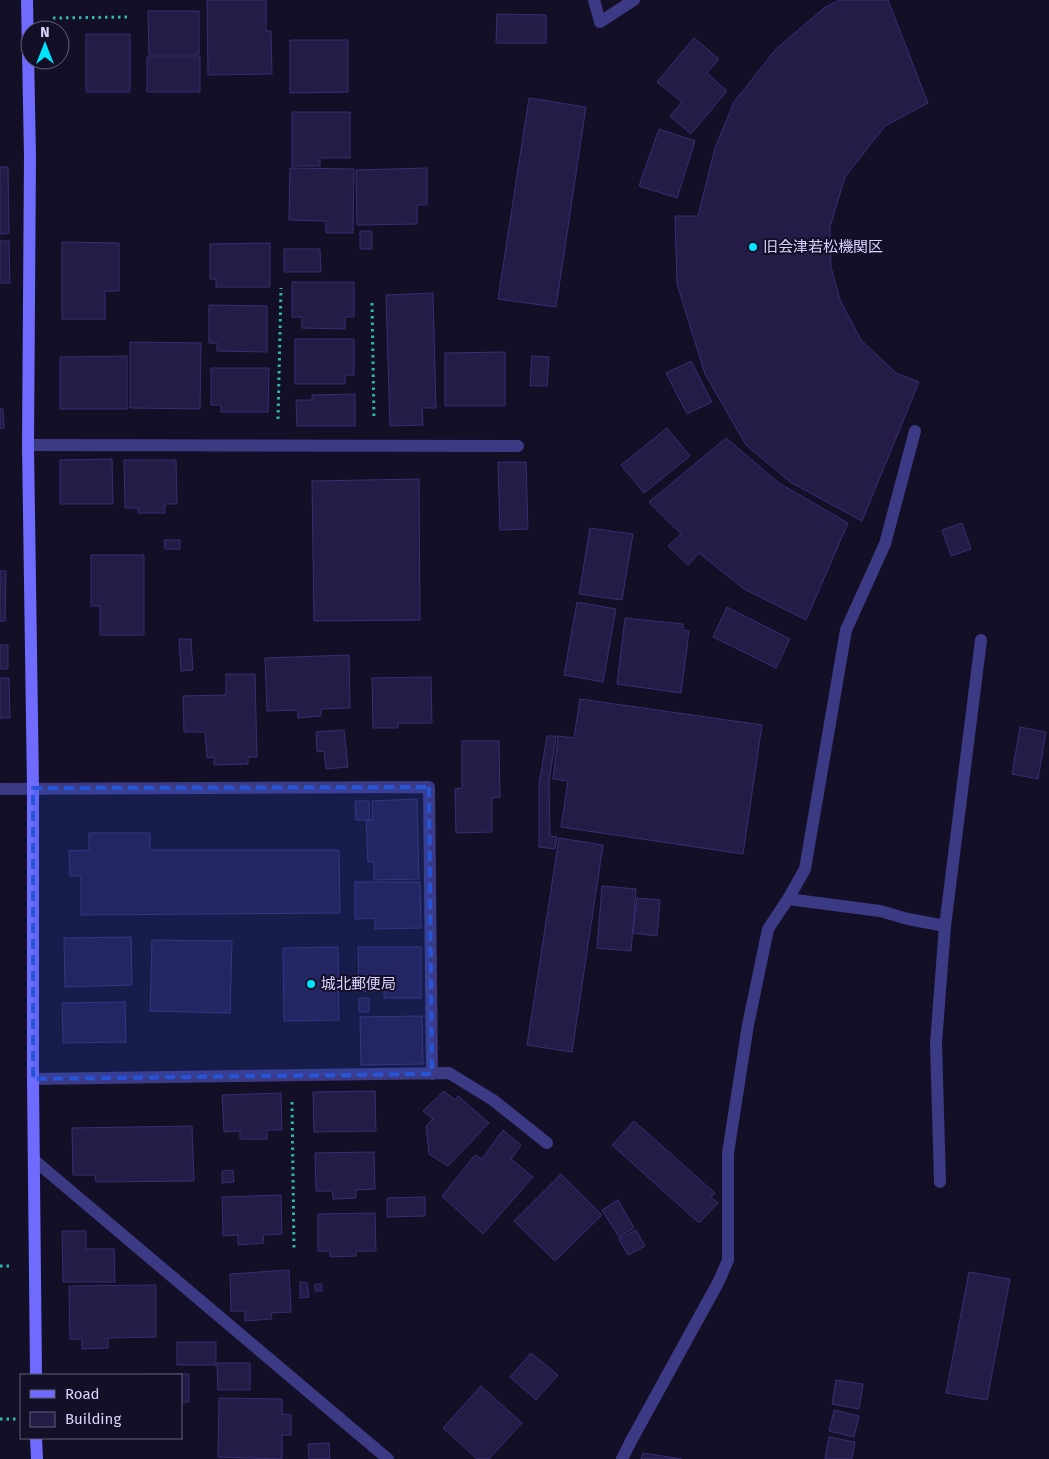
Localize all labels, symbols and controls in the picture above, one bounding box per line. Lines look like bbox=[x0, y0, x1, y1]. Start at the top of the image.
north arrow bbox=[20, 20, 70, 70]
text: N bbox=[40, 24, 50, 41]
place label: 旧会津若松機関区 bbox=[763, 238, 883, 256]
marker: 旧会津若松機関区 bbox=[747, 241, 759, 253]
place label: 城北郵便局 bbox=[321, 975, 396, 993]
marker: 城北郵便局 bbox=[305, 978, 317, 990]
legend bbox=[20, 1374, 182, 1439]
text: Road bbox=[65, 1385, 100, 1403]
text: Building bbox=[65, 1410, 121, 1428]

